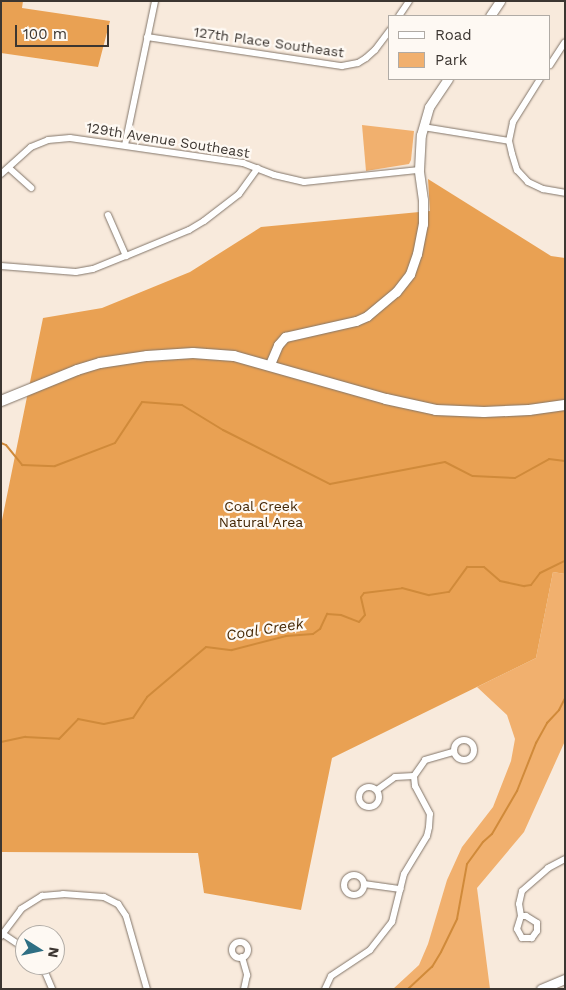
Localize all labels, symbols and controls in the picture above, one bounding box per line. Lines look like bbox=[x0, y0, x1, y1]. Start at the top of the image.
scale bar bbox=[18, 15, 111, 47]
legend bbox=[388, 15, 551, 80]
street label: 127th Place Southeast bbox=[193, 23, 345, 61]
text: 100 m bbox=[23, 25, 67, 43]
text: Road bbox=[435, 26, 472, 44]
text: Park bbox=[435, 51, 467, 69]
street label: 129th Avenue Southeast bbox=[85, 119, 251, 161]
park label: Coal Creek Natural Area bbox=[218, 498, 304, 530]
water label: Coal Creek bbox=[225, 615, 305, 645]
north arrow bbox=[15, 925, 65, 975]
text: N bbox=[45, 946, 63, 959]

